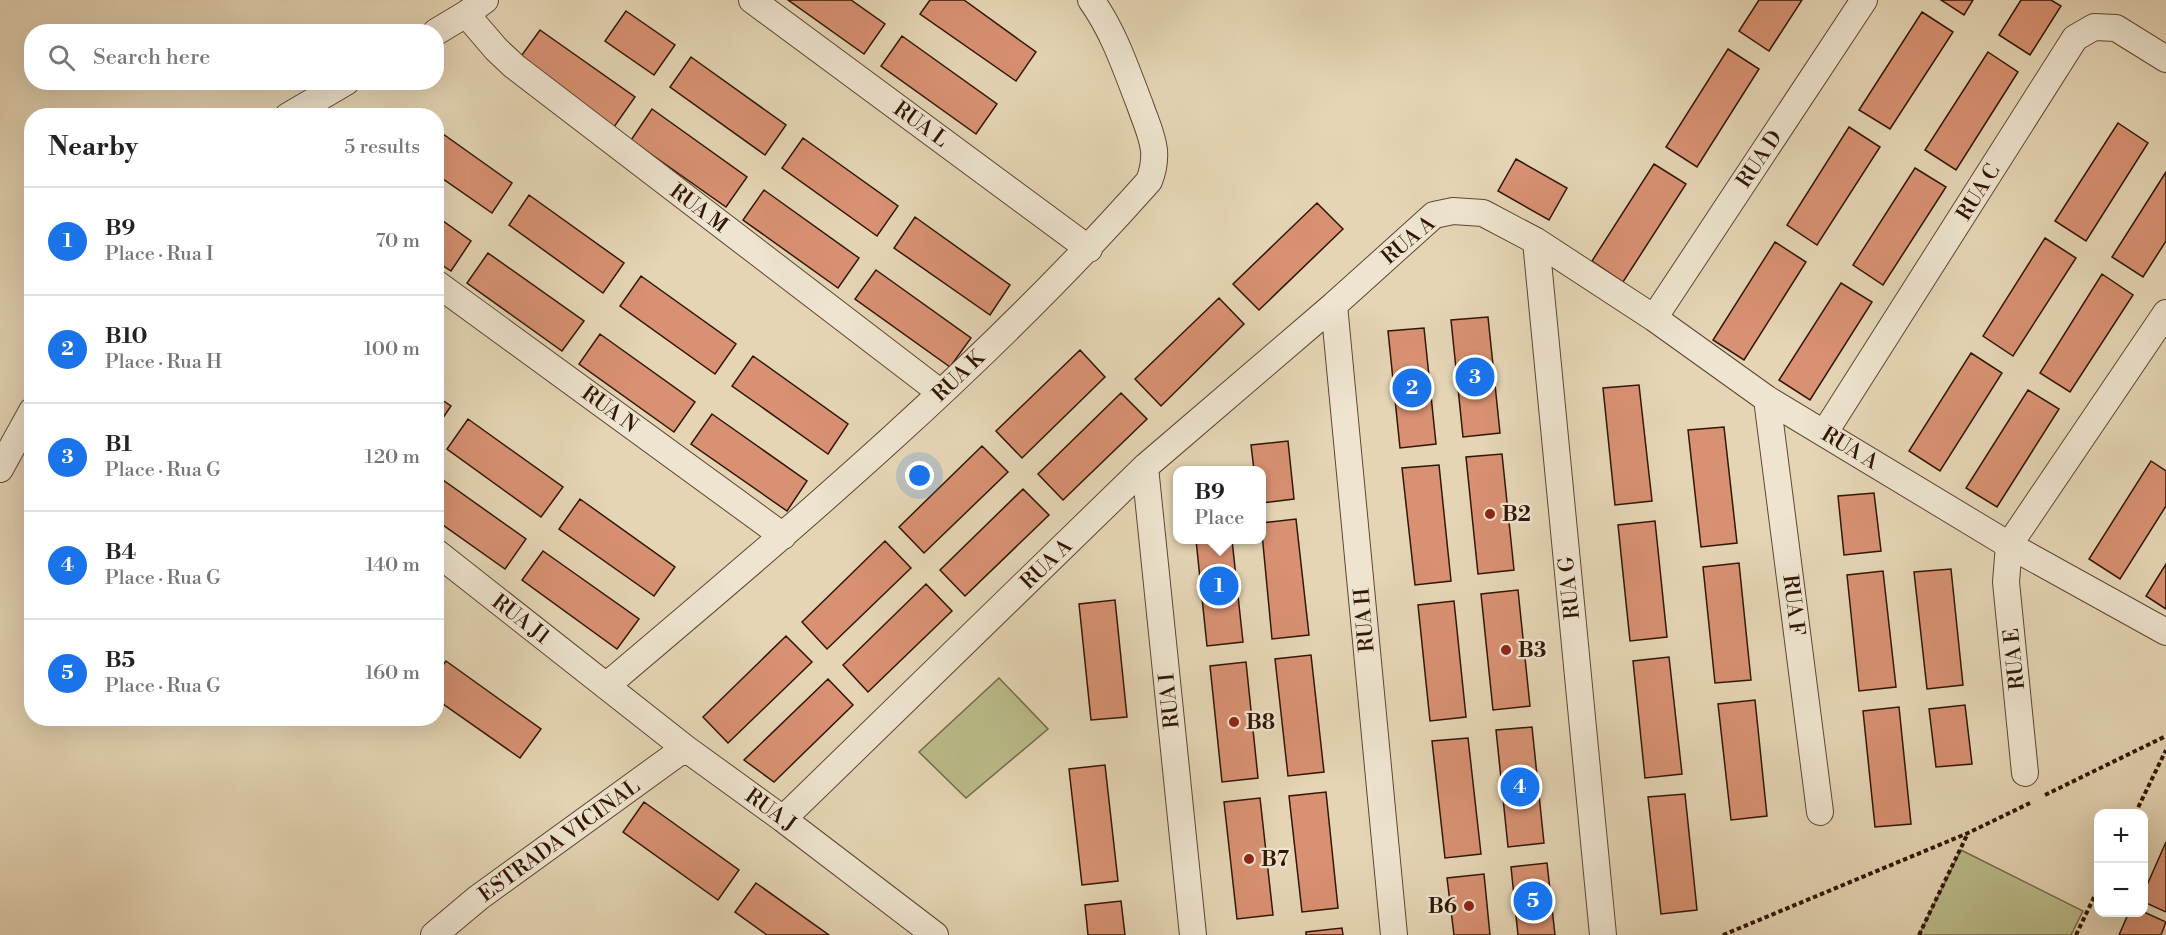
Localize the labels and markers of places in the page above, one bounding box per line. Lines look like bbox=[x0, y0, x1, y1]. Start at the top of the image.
pin: 3 bbox=[1456, 354, 1494, 400]
pin: 2 bbox=[1392, 366, 1432, 410]
place label: B2 bbox=[1502, 502, 1531, 528]
marker: B2 bbox=[1483, 507, 1497, 521]
pin: 1 bbox=[1200, 564, 1238, 608]
place label: B3 bbox=[1518, 638, 1546, 664]
marker: B3 bbox=[1499, 643, 1513, 657]
place label: B8 bbox=[1246, 710, 1275, 736]
marker: B8 bbox=[1227, 715, 1241, 729]
pin: 4 bbox=[1500, 764, 1540, 810]
place label: B7 bbox=[1261, 847, 1290, 873]
marker: B7 bbox=[1242, 852, 1256, 866]
pin: 5 bbox=[1514, 878, 1552, 924]
place label: B6 bbox=[1428, 894, 1457, 920]
marker: B6 bbox=[1462, 899, 1476, 913]

